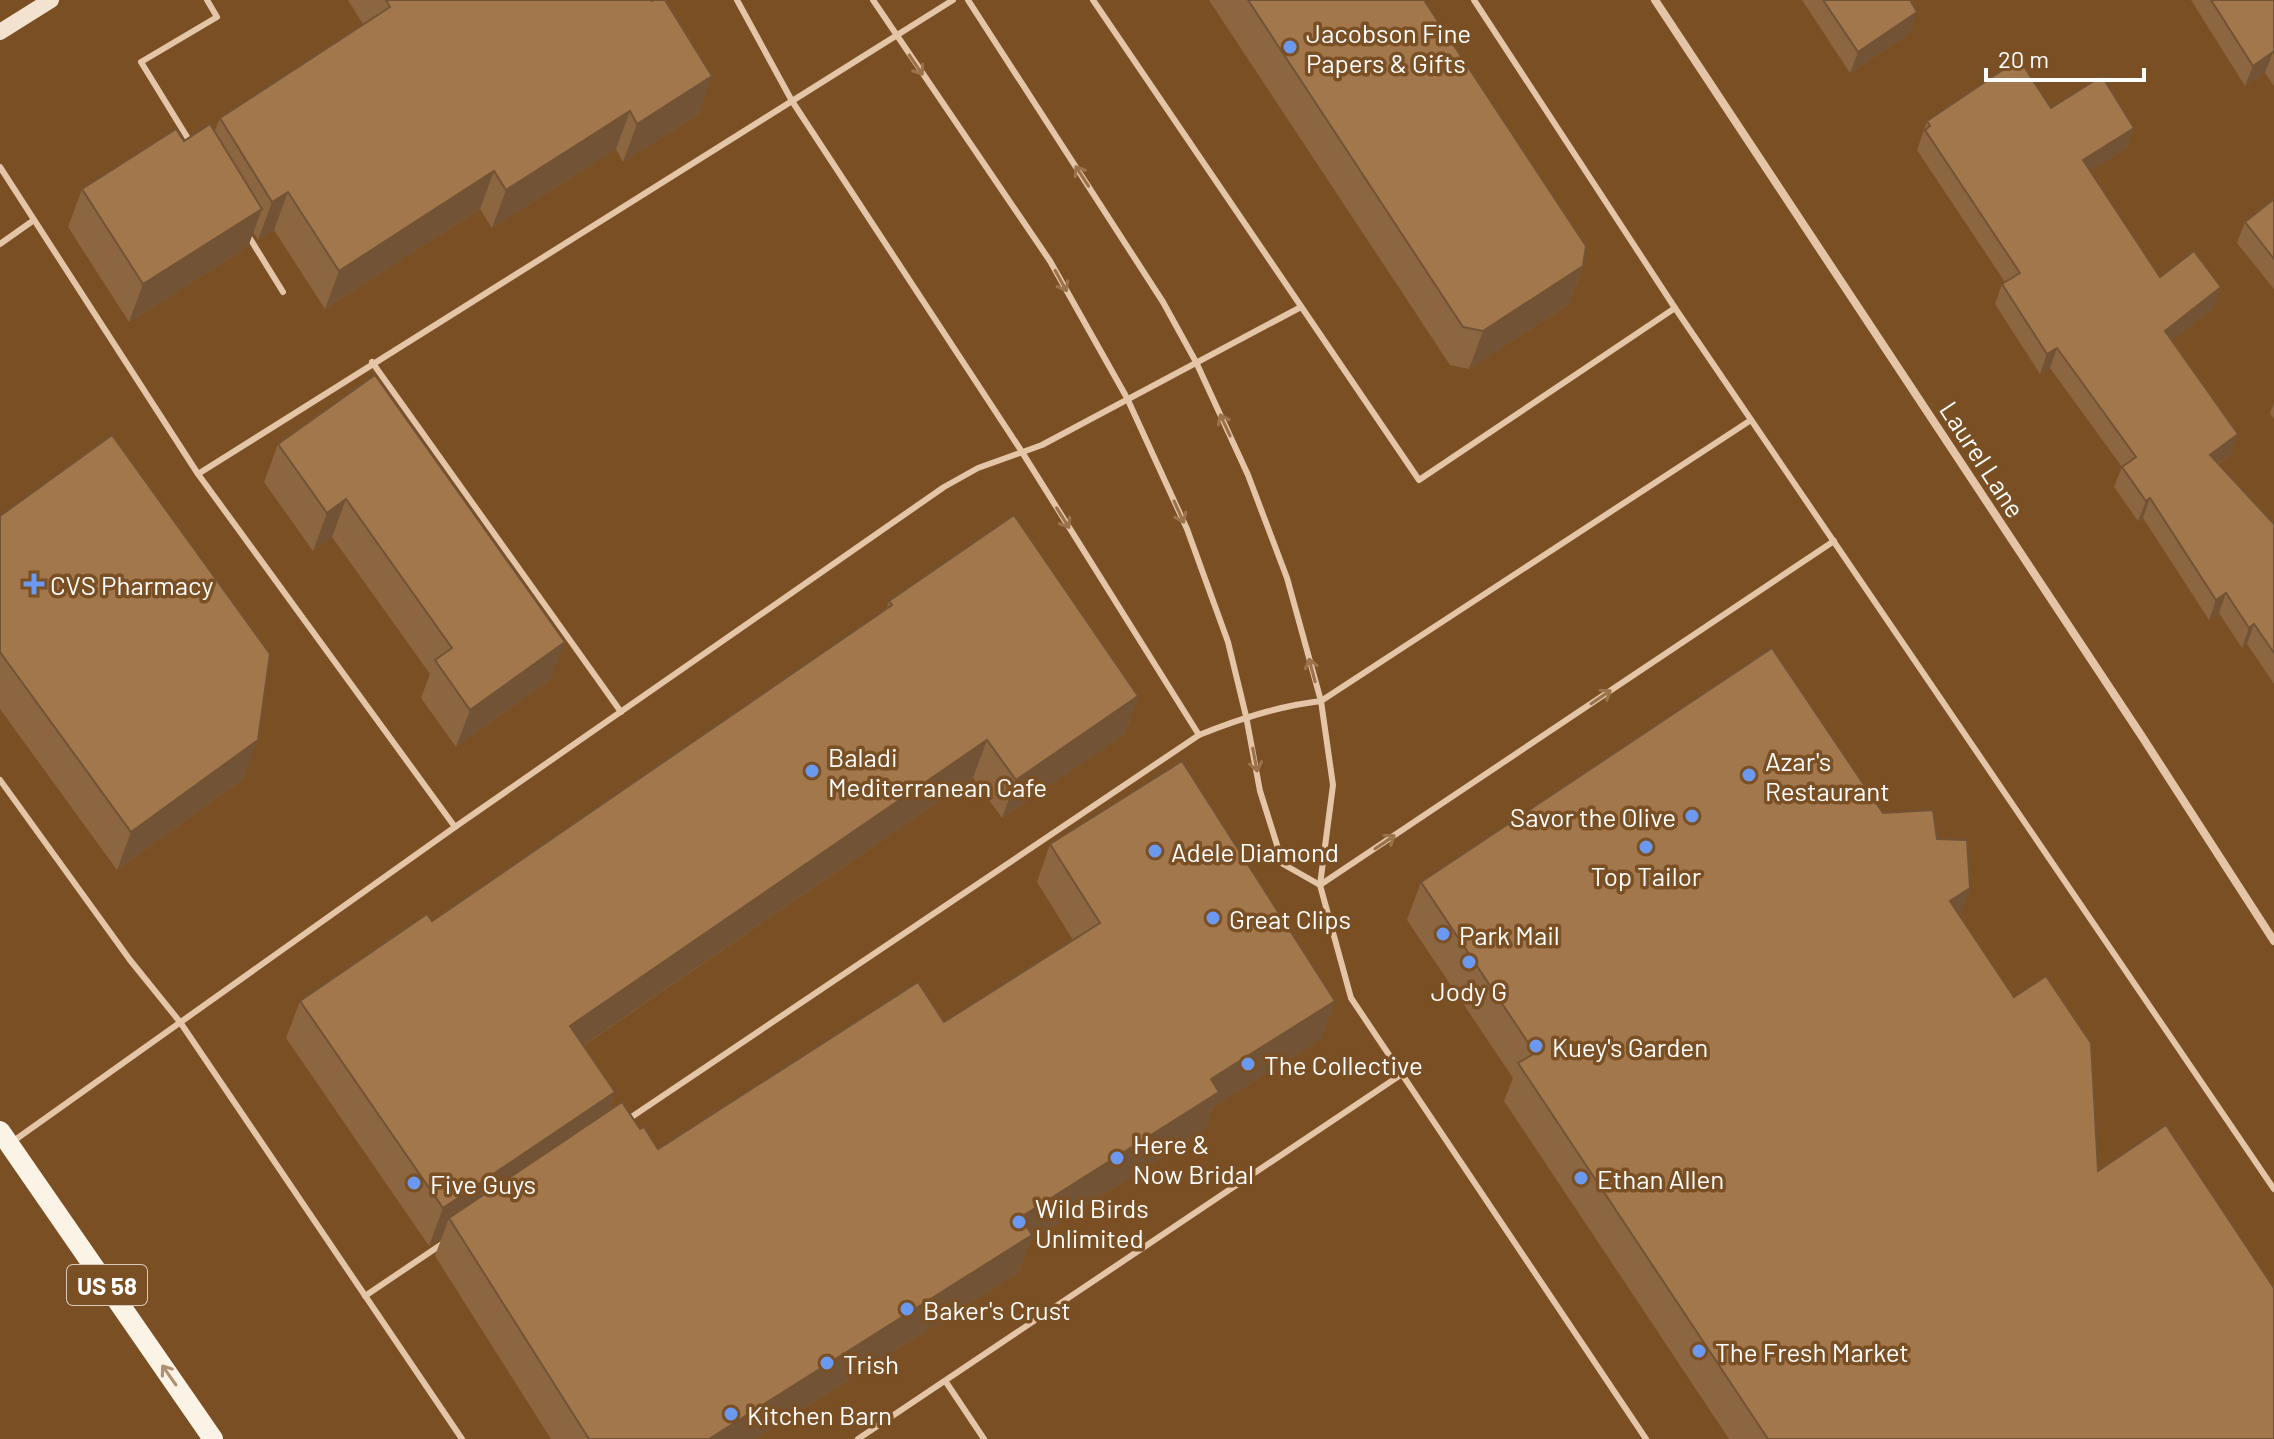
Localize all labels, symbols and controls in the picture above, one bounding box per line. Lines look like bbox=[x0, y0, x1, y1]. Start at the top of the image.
place label: Jacobson Fine Papers & Gifts bbox=[1306, 17, 1471, 78]
scale bar bbox=[1986, 32, 2144, 82]
marker: Jacobson Fine Papers & Gifts bbox=[1281, 38, 1299, 56]
text: 20 m bbox=[1998, 44, 2049, 73]
one-way arrow bbox=[908, 53, 924, 75]
one-way arrow bbox=[1074, 165, 1090, 188]
one-way arrow bbox=[1053, 269, 1069, 292]
street label: Laurel Lane bbox=[1934, 395, 2032, 523]
one-way arrow bbox=[1217, 414, 1232, 438]
one-way arrow bbox=[1172, 500, 1187, 524]
one-way arrow bbox=[1056, 506, 1072, 529]
place label: CVS Pharmacy bbox=[50, 569, 213, 600]
marker: CVS Pharmacy bbox=[25, 575, 43, 593]
one-way arrow bbox=[1304, 657, 1319, 683]
one-way arrow bbox=[1589, 689, 1612, 705]
place label: Baladi Mediterranean Cafe bbox=[828, 741, 1047, 802]
place label: Azar's Restaurant bbox=[1765, 745, 1890, 806]
one-way arrow bbox=[1248, 747, 1263, 772]
marker: Baladi Mediterranean Cafe bbox=[803, 762, 821, 780]
marker: Azar's Restaurant bbox=[1740, 766, 1758, 784]
place label: Savor the Olive bbox=[1510, 801, 1676, 832]
marker: Savor the Olive bbox=[1683, 807, 1701, 825]
one-way arrow bbox=[1373, 834, 1396, 850]
place label: Adele Diamond bbox=[1171, 836, 1339, 867]
marker: Top Tailor bbox=[1637, 838, 1655, 856]
marker: Adele Diamond bbox=[1146, 842, 1164, 860]
place label: Top Tailor bbox=[1591, 860, 1702, 891]
place label: Great Clips bbox=[1229, 903, 1351, 934]
marker: Great Clips bbox=[1204, 909, 1222, 927]
place label: Park Mail bbox=[1459, 919, 1560, 950]
marker: Park Mail bbox=[1434, 925, 1452, 943]
marker: Jody G bbox=[1460, 953, 1478, 971]
place label: Jody G bbox=[1431, 975, 1507, 1006]
place label: Kuey's Garden bbox=[1552, 1031, 1708, 1062]
marker: Kuey's Garden bbox=[1527, 1037, 1545, 1055]
place label: The Collective bbox=[1264, 1049, 1423, 1080]
marker: The Collective bbox=[1239, 1055, 1257, 1073]
place label: Here & Now Bridal bbox=[1133, 1128, 1254, 1189]
marker: Here & Now Bridal bbox=[1108, 1149, 1126, 1167]
place label: Ethan Allen bbox=[1597, 1163, 1724, 1194]
place label: Five Guys bbox=[430, 1168, 536, 1199]
marker: Ethan Allen bbox=[1572, 1169, 1590, 1187]
marker: Five Guys bbox=[405, 1174, 423, 1192]
place label: Wild Birds Unlimited bbox=[1035, 1192, 1149, 1253]
marker: Wild Birds Unlimited bbox=[1010, 1213, 1028, 1231]
road number: US 58 bbox=[67, 1265, 147, 1305]
place label: Baker's Crust bbox=[923, 1294, 1071, 1325]
marker: Baker's Crust bbox=[898, 1300, 916, 1318]
place label: The Fresh Market bbox=[1715, 1336, 1909, 1367]
marker: The Fresh Market bbox=[1690, 1342, 1708, 1360]
place label: Trish bbox=[843, 1348, 899, 1379]
marker: Trish bbox=[818, 1354, 836, 1372]
one-way arrow bbox=[161, 1364, 177, 1386]
place label: Kitchen Barn bbox=[747, 1399, 892, 1430]
marker: Kitchen Barn bbox=[722, 1405, 740, 1423]

